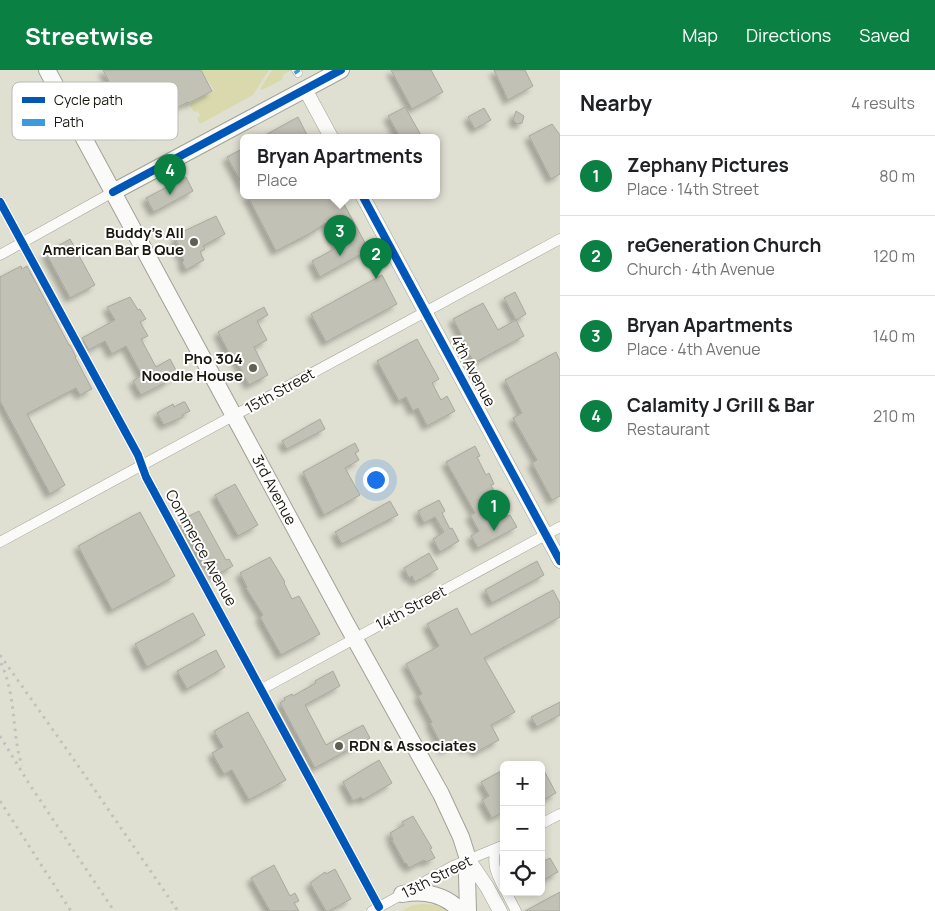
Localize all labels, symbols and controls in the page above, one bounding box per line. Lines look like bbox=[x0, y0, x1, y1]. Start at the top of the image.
text: Streetwise bbox=[25, 19, 153, 52]
text: Map bbox=[682, 23, 718, 47]
text: Directions bbox=[746, 23, 831, 47]
text: Saved bbox=[859, 23, 910, 47]
legend bbox=[12, 82, 178, 140]
text: Nearby bbox=[580, 89, 652, 117]
text: Cycle path bbox=[54, 90, 123, 109]
text: 4 results bbox=[851, 92, 915, 114]
text: Path bbox=[54, 112, 84, 131]
popup bbox=[240, 134, 440, 199]
text: Bryan Apartments bbox=[257, 143, 423, 169]
text: Zephany Pictures bbox=[627, 152, 789, 178]
pin: 4 bbox=[154, 154, 186, 195]
text: 1 bbox=[592, 165, 600, 187]
text: 80 m bbox=[879, 165, 915, 187]
text: Place bbox=[257, 169, 297, 191]
text: Place · 14th Street bbox=[627, 178, 759, 200]
pin: 3 bbox=[324, 215, 356, 256]
place label: Buddy's All American Bar B Que bbox=[43, 222, 184, 260]
text: reGeneration Church bbox=[627, 232, 821, 258]
marker: Buddy's All American Bar B Que bbox=[188, 236, 200, 248]
pin: 2 bbox=[360, 238, 392, 279]
text: 2 bbox=[591, 245, 601, 267]
text: 120 m bbox=[873, 245, 915, 267]
text: Church · 4th Avenue bbox=[627, 258, 775, 280]
text: Bryan Apartments bbox=[627, 312, 793, 338]
text: 3 bbox=[591, 325, 601, 347]
text: 140 m bbox=[873, 325, 915, 347]
street label: 4th Avenue bbox=[446, 331, 501, 410]
text: Place · 4th Avenue bbox=[627, 338, 761, 360]
place label: Pho 304 Noodle House bbox=[142, 348, 243, 386]
marker: Pho 304 Noodle House bbox=[247, 362, 259, 374]
street label: 15th Street bbox=[241, 363, 318, 418]
text: Calamity J Grill & Bar bbox=[627, 392, 815, 418]
text: 4 bbox=[591, 405, 601, 427]
text: 210 m bbox=[873, 405, 915, 427]
text: Restaurant bbox=[627, 418, 710, 440]
street label: 3rd Avenue bbox=[247, 451, 302, 529]
your location bbox=[363, 467, 389, 493]
street label: Commerce Avenue bbox=[161, 486, 242, 610]
pin: 1 bbox=[478, 490, 510, 531]
street label: 14th Street bbox=[372, 580, 450, 635]
place label: RDN & Associates bbox=[349, 735, 476, 756]
marker: RDN & Associates bbox=[333, 740, 345, 752]
map controls bbox=[500, 761, 545, 896]
button: + bbox=[500, 761, 545, 806]
button: − bbox=[500, 806, 545, 851]
street label: 13th Street bbox=[398, 850, 475, 903]
button: locate bbox=[500, 851, 545, 896]

